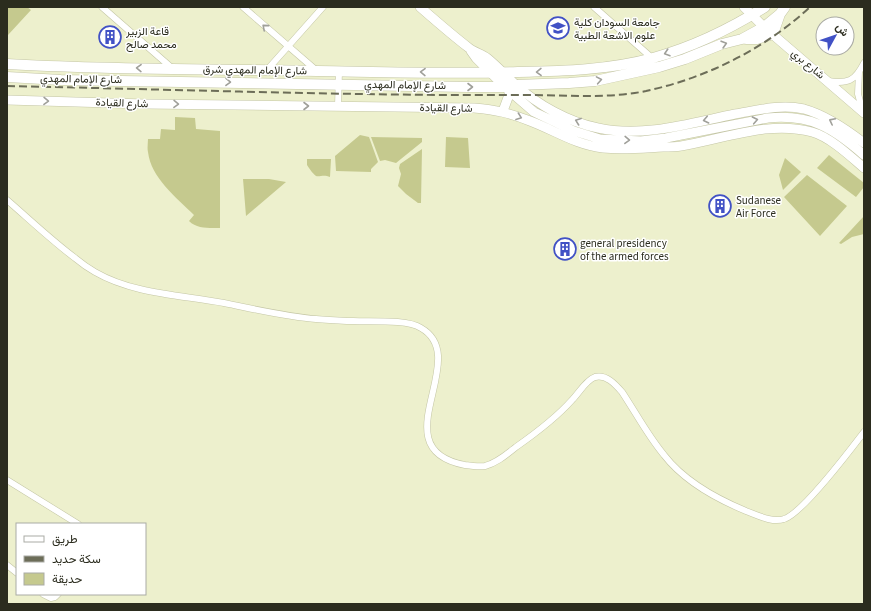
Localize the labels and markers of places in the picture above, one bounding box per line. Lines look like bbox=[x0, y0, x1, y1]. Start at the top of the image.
school or university icon: جامعة السودان كلية علوم الاشعة الطبية bbox=[545, 15, 571, 41]
place label: جامعة السودان كلية علوم الاشعة الطبية bbox=[574, 15, 660, 43]
building icon: قاعة الزبير محمد صالح bbox=[97, 24, 123, 50]
place label: قاعة الزبير محمد صالح bbox=[125, 24, 177, 52]
building icon: Sudanese Air Force bbox=[707, 193, 733, 219]
place label: Sudanese Air Force bbox=[736, 193, 782, 221]
building icon: general presidency of the armed forces bbox=[552, 236, 578, 262]
place label: general presidency of the armed forces bbox=[580, 236, 669, 264]

